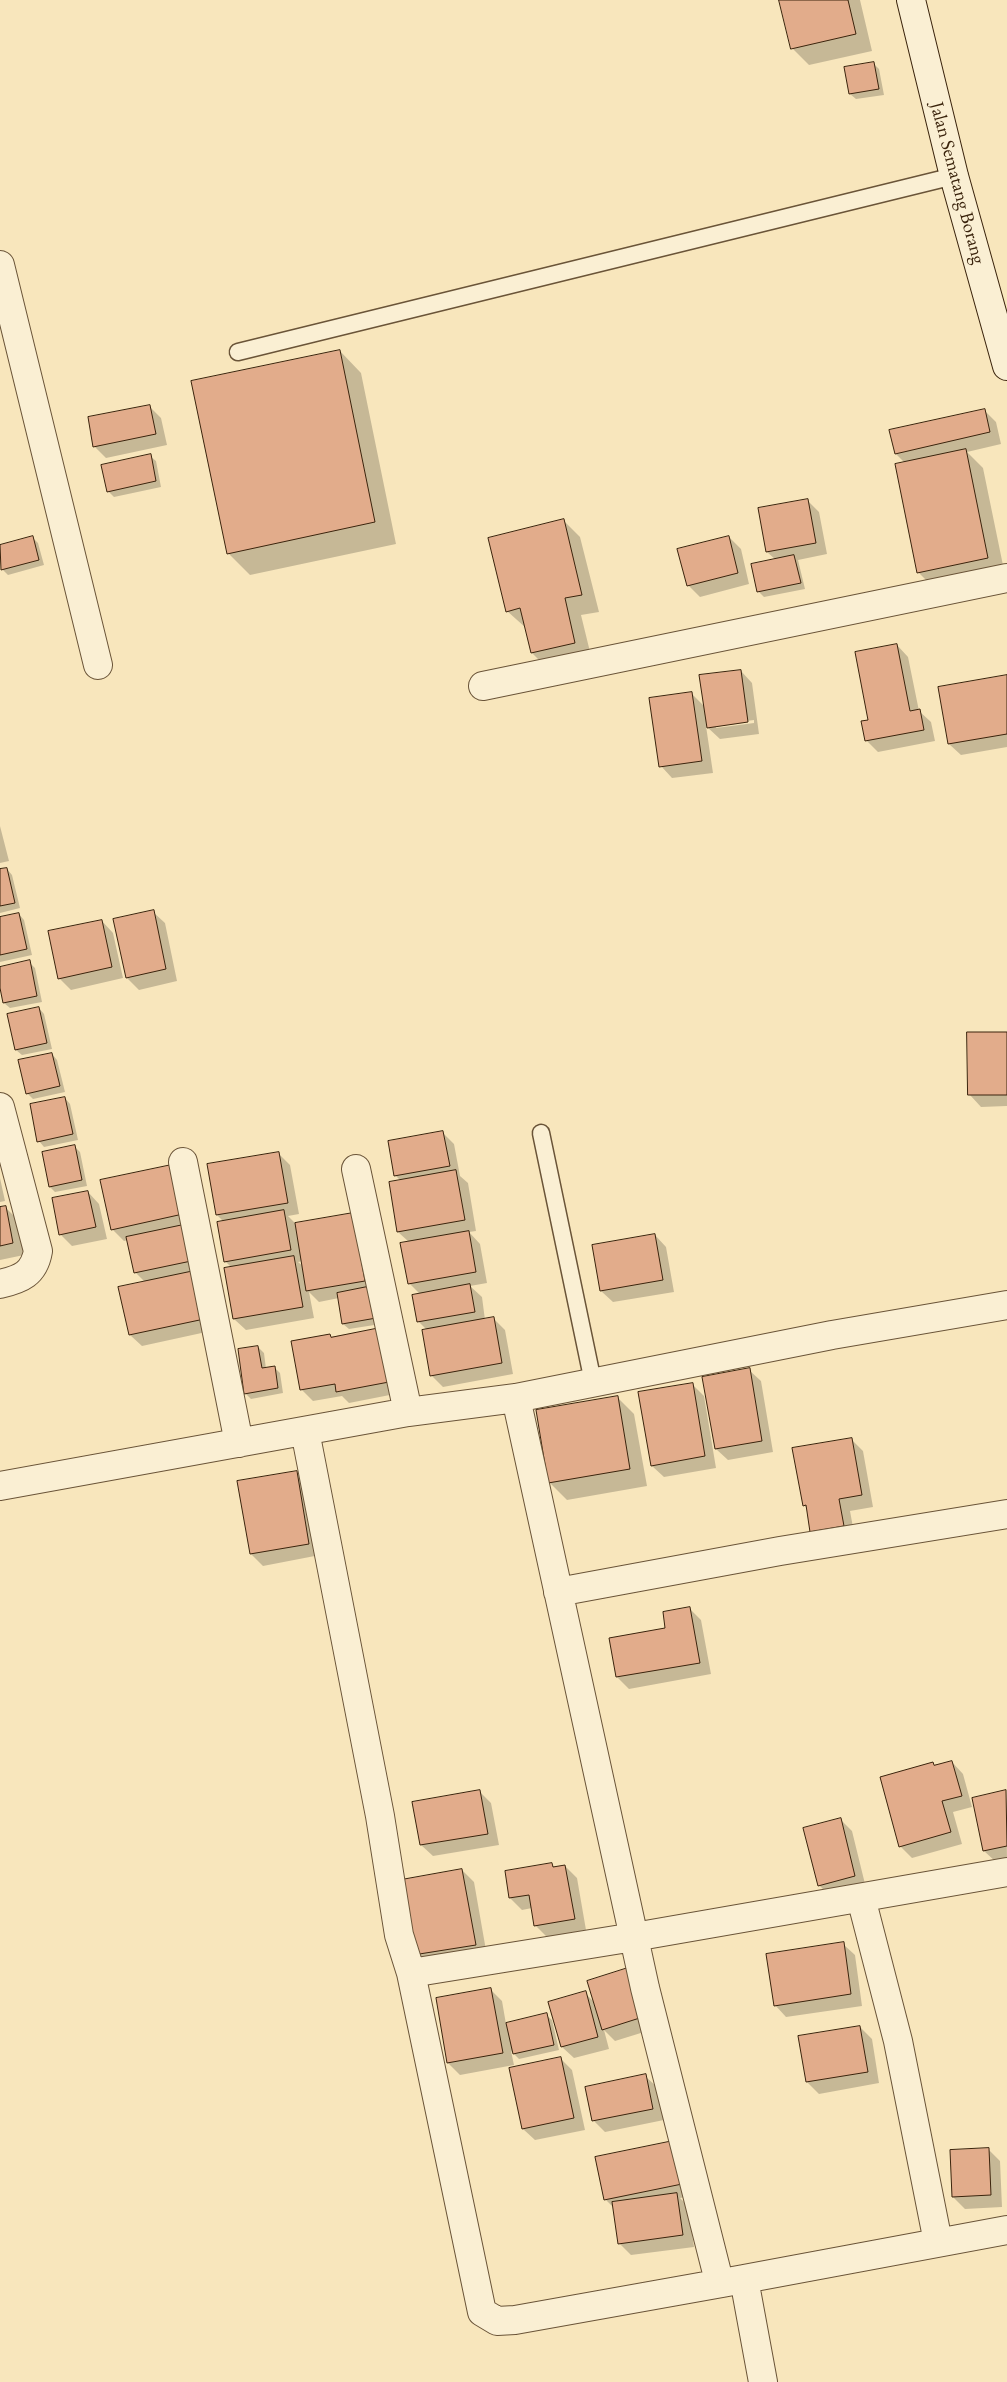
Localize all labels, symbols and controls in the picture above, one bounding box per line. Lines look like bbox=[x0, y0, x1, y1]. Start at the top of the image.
street label: Jalan Sematang Borang bbox=[924, 99, 990, 267]

